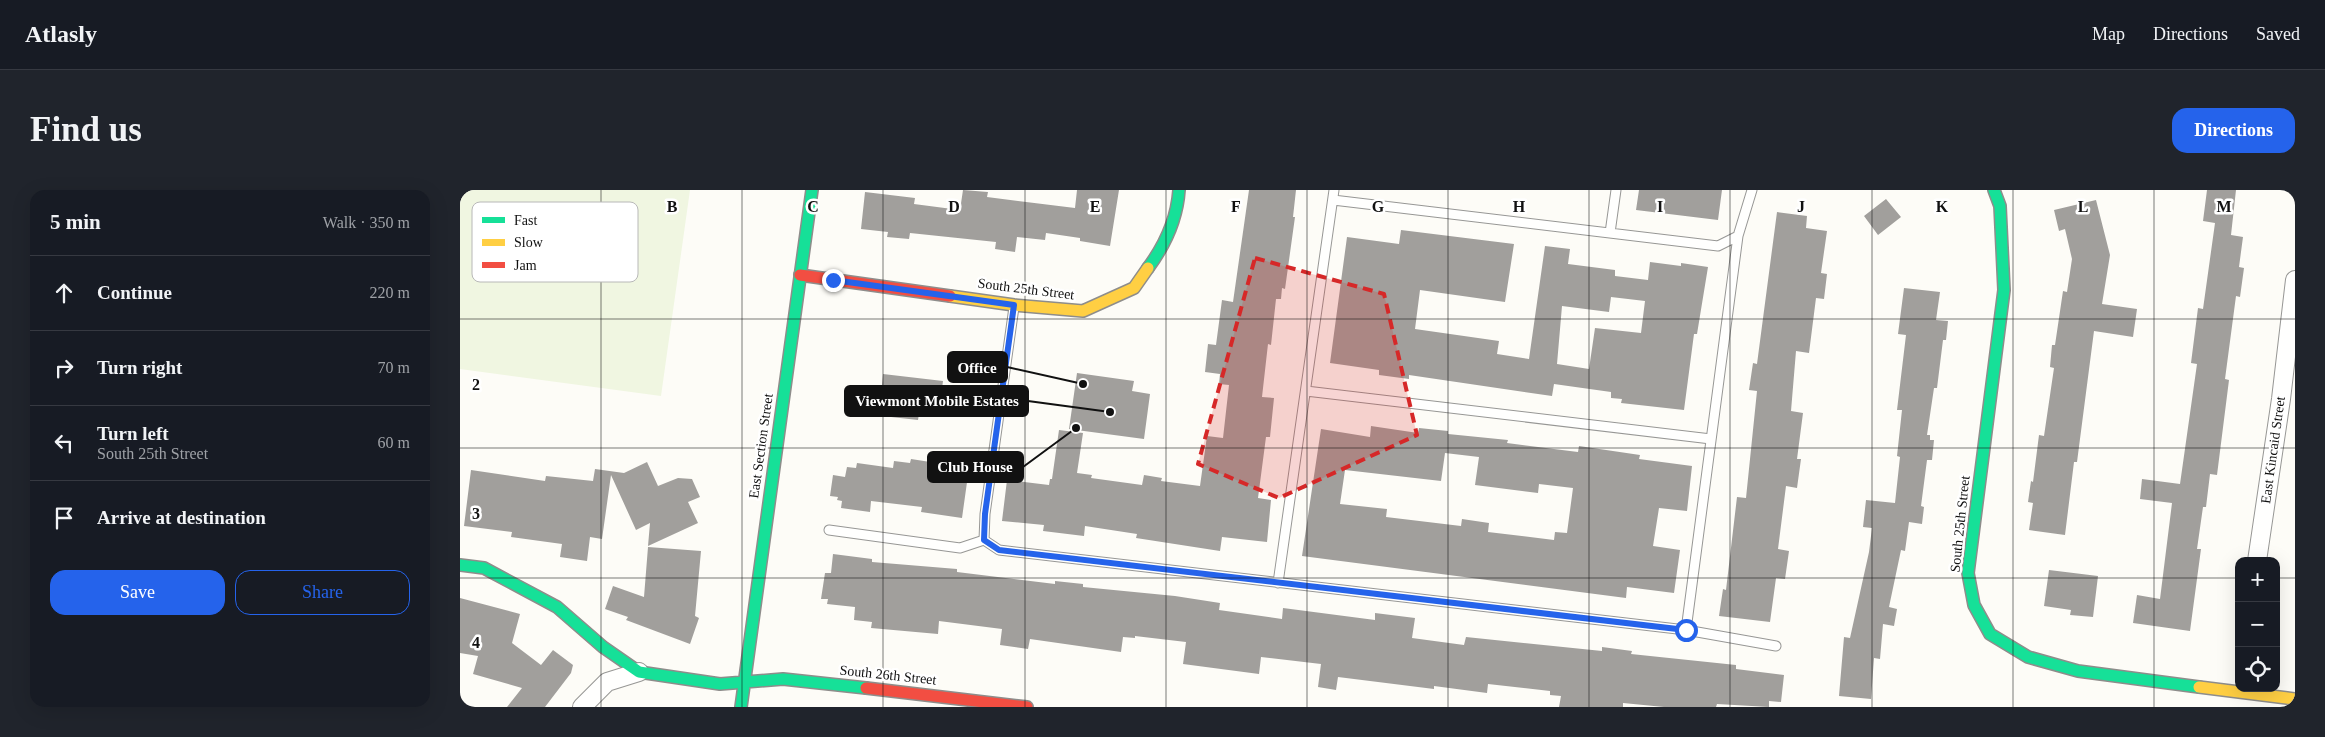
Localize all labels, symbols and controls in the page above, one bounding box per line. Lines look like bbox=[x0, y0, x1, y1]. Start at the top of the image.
text: Atlasly bbox=[25, 21, 97, 47]
text: Map bbox=[2092, 24, 2125, 44]
text: Directions bbox=[2153, 24, 2228, 44]
text: Saved bbox=[2256, 24, 2300, 44]
button: Directions bbox=[2172, 108, 2295, 153]
text: Find us bbox=[30, 110, 142, 149]
text: B bbox=[667, 198, 678, 215]
text: C bbox=[807, 198, 819, 215]
text: D bbox=[948, 198, 960, 215]
text: E bbox=[1090, 198, 1100, 215]
text: F bbox=[1231, 198, 1241, 215]
text: G bbox=[1372, 198, 1385, 215]
text: H bbox=[1513, 198, 1526, 215]
text: I bbox=[1657, 198, 1663, 215]
text: J bbox=[1797, 198, 1805, 215]
text: K bbox=[1936, 198, 1949, 215]
text: L bbox=[2078, 198, 2088, 215]
text: M bbox=[2216, 198, 2232, 215]
legend bbox=[472, 202, 638, 282]
text: 5 min bbox=[50, 210, 101, 234]
text: Fast bbox=[514, 213, 537, 228]
text: Walk · 350 m bbox=[323, 214, 410, 231]
text: Slow bbox=[514, 235, 544, 250]
text: Jam bbox=[514, 258, 537, 273]
route end bbox=[822, 269, 845, 292]
street label: South 25th Street bbox=[977, 276, 1075, 302]
icon: ahead bbox=[50, 279, 78, 307]
text: Continue bbox=[97, 282, 172, 303]
text: 220 m bbox=[370, 284, 410, 301]
callout: Office bbox=[948, 352, 1007, 382]
icon: right bbox=[50, 354, 78, 382]
text: Turn right bbox=[97, 357, 182, 378]
text: 70 m bbox=[378, 359, 410, 376]
text: Office bbox=[957, 360, 997, 376]
text: 2 bbox=[472, 376, 480, 393]
callout: Viewmont Mobile Estates bbox=[845, 386, 1028, 416]
street label: East Section Street bbox=[746, 392, 776, 499]
text: Viewmont Mobile Estates bbox=[855, 393, 1019, 409]
street label: East Kincaid Street bbox=[2258, 395, 2288, 505]
text: Turn left bbox=[97, 423, 169, 444]
icon: left bbox=[50, 429, 78, 457]
text: 60 m bbox=[378, 434, 410, 451]
text: South 25th Street bbox=[97, 445, 208, 462]
callout: Club House bbox=[928, 452, 1023, 482]
text: Club House bbox=[937, 459, 1013, 475]
street label: South 25th Street bbox=[1947, 475, 1973, 573]
icon: arrive bbox=[50, 504, 78, 532]
text: 3 bbox=[472, 505, 480, 522]
text: Arrive at destination bbox=[97, 507, 266, 528]
map controls bbox=[2235, 557, 2280, 692]
button: + bbox=[2235, 557, 2280, 602]
button: Save bbox=[50, 570, 225, 615]
button: Share bbox=[235, 570, 410, 615]
button: − bbox=[2235, 602, 2280, 647]
route start bbox=[1675, 619, 1698, 642]
text: 4 bbox=[472, 634, 480, 651]
button: locate bbox=[2235, 647, 2280, 692]
street label: South 26th Street bbox=[839, 662, 937, 688]

